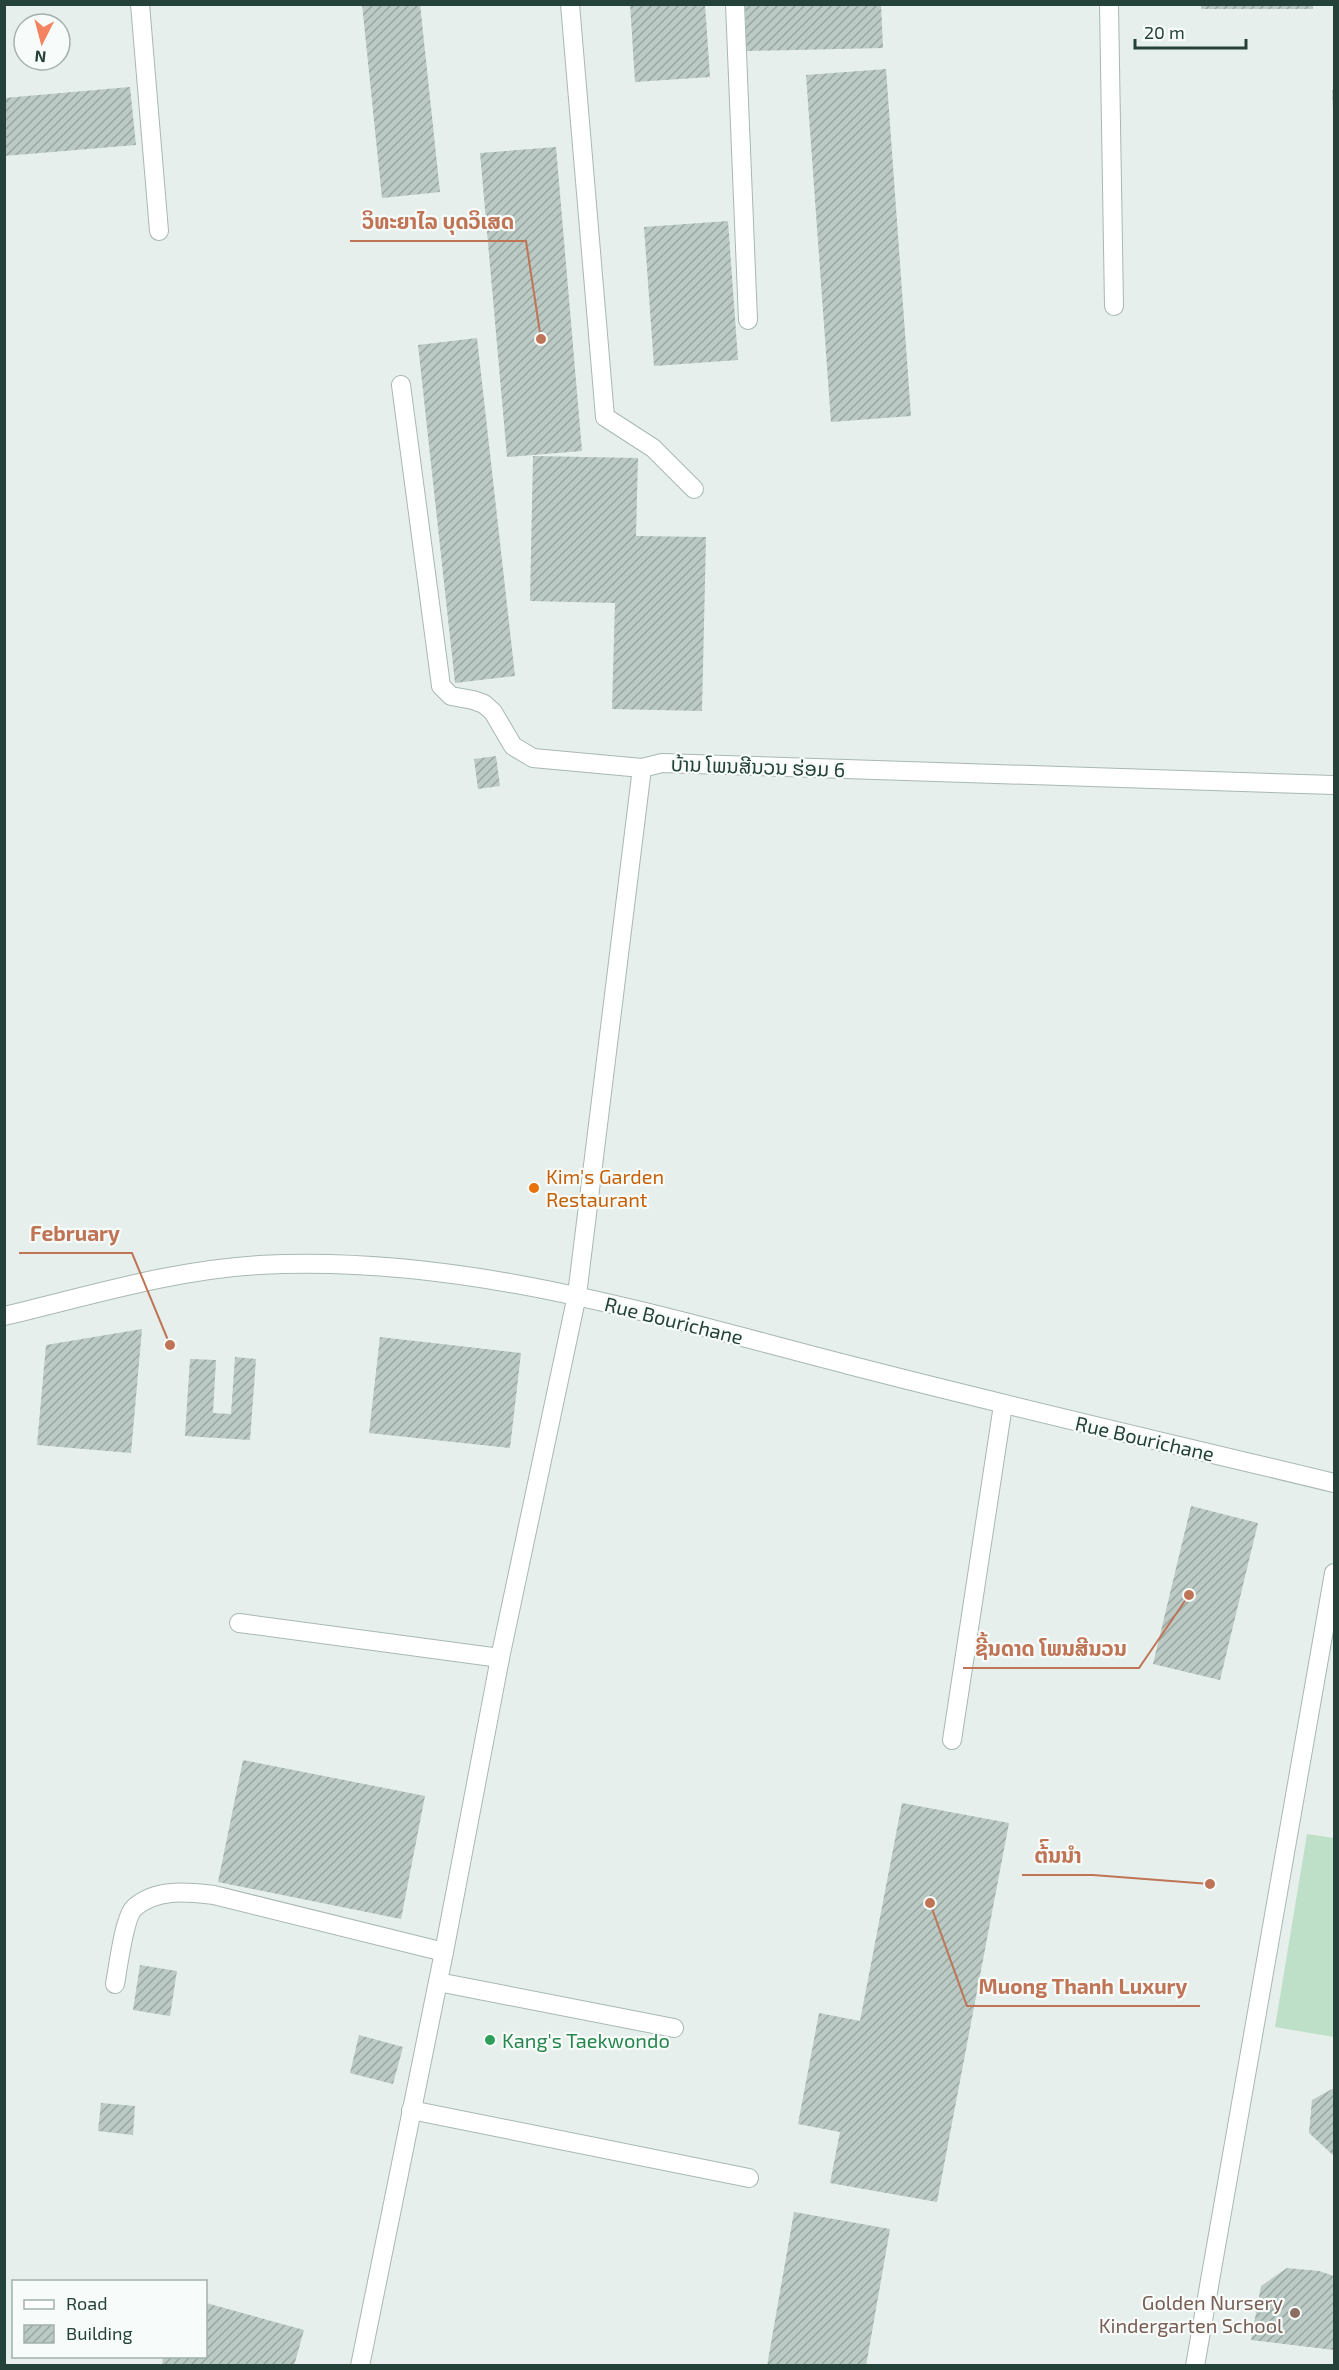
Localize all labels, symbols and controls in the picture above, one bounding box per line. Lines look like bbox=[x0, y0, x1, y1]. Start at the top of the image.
north arrow bbox=[12, 12, 72, 72]
scale bar bbox=[1135, 12, 1246, 50]
text: 20 m bbox=[1144, 21, 1185, 43]
text: N bbox=[34, 47, 47, 67]
callout: ວິທະຍາໄລ ບຸດວິເສດ bbox=[350, 202, 526, 241]
text: ວິທະຍາໄລ ບຸດວິເສດ bbox=[362, 208, 514, 235]
street label: ບ້ານ ໂພນສີນວນ ຮ່ອມ 6 bbox=[670, 751, 846, 781]
place label: Kim's Garden Restaurant bbox=[546, 1164, 664, 1211]
marker: Kim's Garden Restaurant bbox=[527, 1181, 541, 1195]
callout: February bbox=[19, 1214, 132, 1253]
text: February bbox=[30, 1220, 120, 1246]
street label: Rue Bourichane bbox=[602, 1291, 746, 1349]
street label: Rue Bourichane bbox=[1073, 1410, 1217, 1466]
callout: ຊີ້ນດາດ ໂພນສີນວນ bbox=[963, 1629, 1139, 1668]
text: ຊີ້ນດາດ ໂພນສີນວນ bbox=[975, 1631, 1127, 1660]
callout: ຕ້ົນນໍາ bbox=[1022, 1836, 1093, 1875]
text: ຕ້ົນນໍາ bbox=[1034, 1838, 1082, 1867]
callout: Muong Thanh Luxury bbox=[967, 1967, 1200, 2006]
text: Muong Thanh Luxury bbox=[979, 1973, 1188, 1999]
place label: Kang's Taekwondo bbox=[502, 2028, 670, 2052]
marker: Kang's Taekwondo bbox=[483, 2033, 497, 2047]
legend bbox=[12, 2280, 207, 2358]
place label: Golden Nursery Kindergarten School bbox=[1099, 2290, 1283, 2337]
text: Road bbox=[66, 2292, 107, 2314]
marker: Golden Nursery Kindergarten School bbox=[1288, 2306, 1302, 2320]
text: Building bbox=[66, 2322, 133, 2344]

